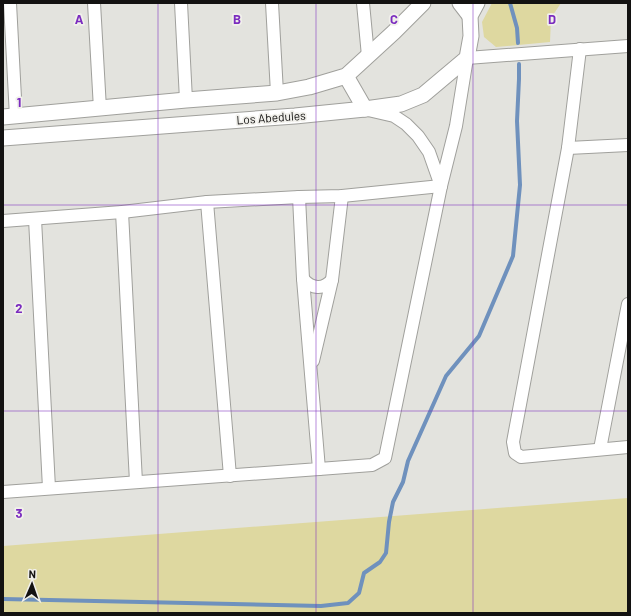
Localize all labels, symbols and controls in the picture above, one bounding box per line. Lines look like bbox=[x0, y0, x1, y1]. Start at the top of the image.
text: A bbox=[75, 11, 84, 27]
text: B bbox=[233, 11, 241, 27]
text: C bbox=[390, 11, 398, 27]
text: D bbox=[548, 11, 556, 27]
text: 1 bbox=[17, 94, 21, 110]
street label: Los Abedules bbox=[236, 108, 306, 126]
text: 2 bbox=[15, 300, 23, 316]
text: 3 bbox=[15, 505, 23, 521]
north arrow bbox=[12, 564, 52, 604]
text: N bbox=[28, 567, 36, 580]

